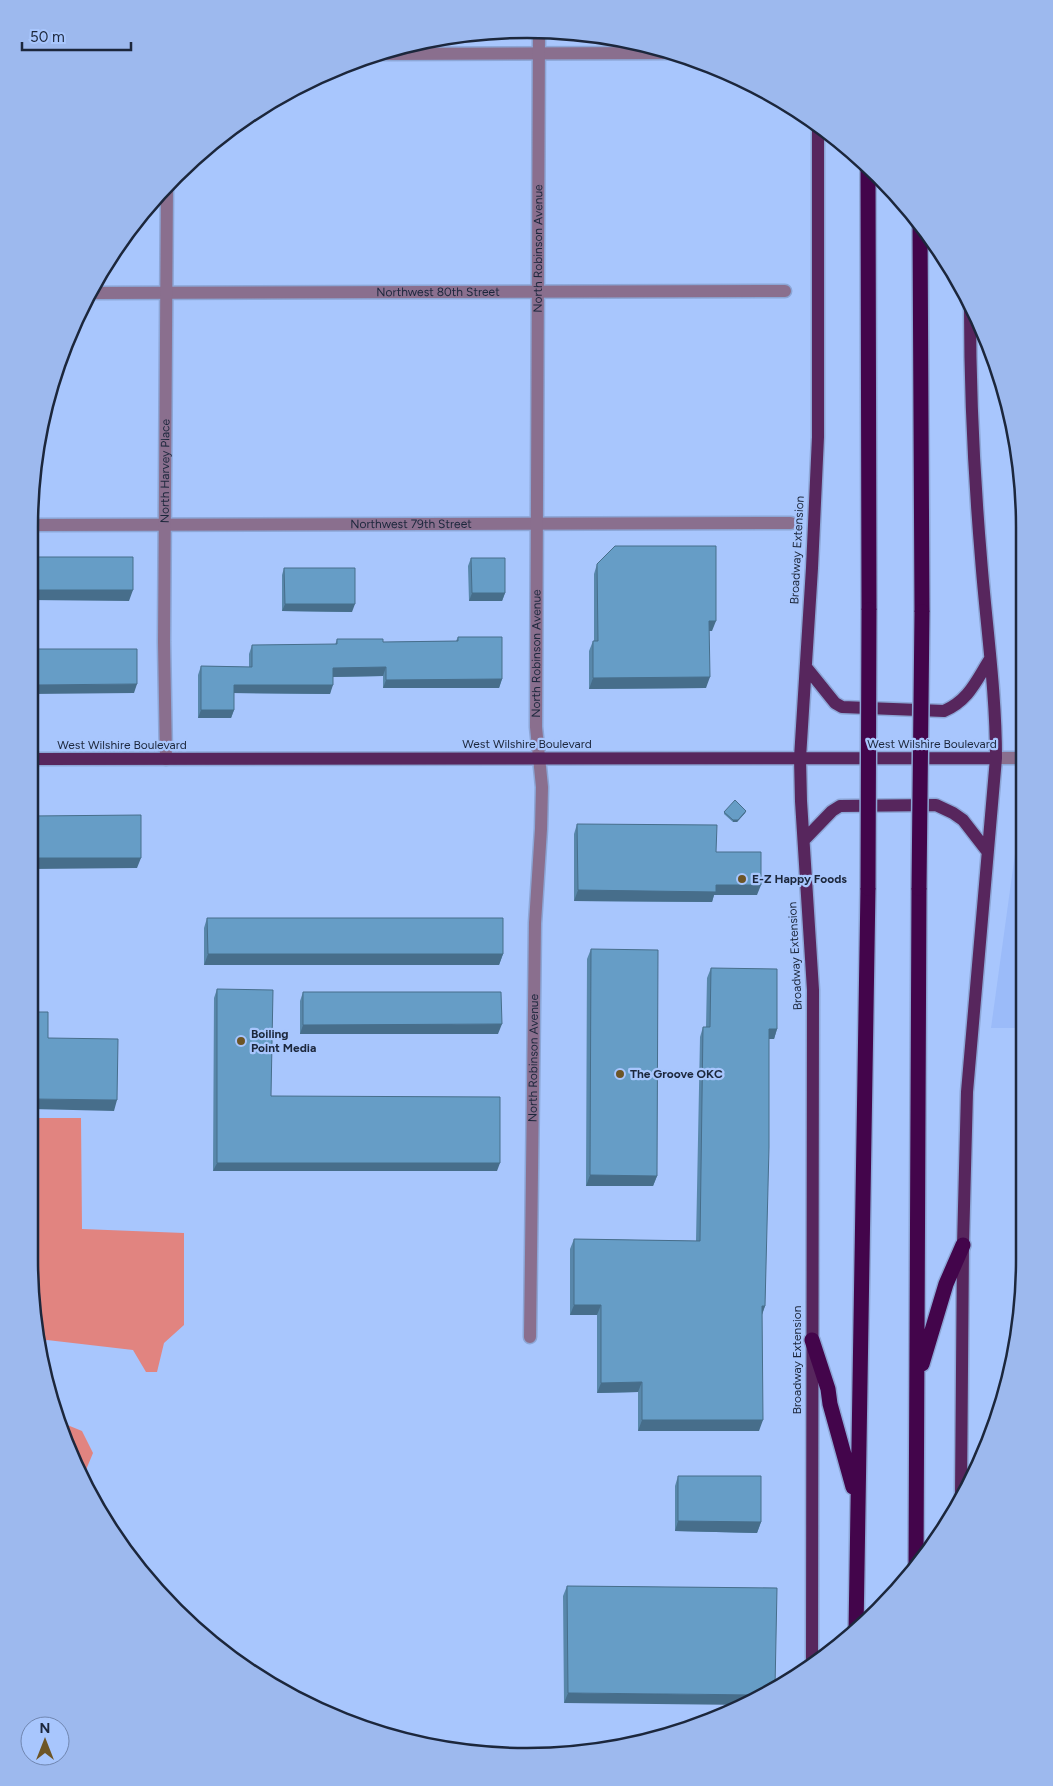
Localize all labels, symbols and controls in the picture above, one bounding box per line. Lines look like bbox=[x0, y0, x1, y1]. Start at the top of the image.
scale bar bbox=[22, 20, 131, 52]
text: 50 m bbox=[30, 28, 65, 46]
street label: North Robinson Avenue bbox=[531, 184, 545, 313]
street label: Northwest 80th Street bbox=[376, 285, 500, 299]
street label: North Harvey Place bbox=[158, 418, 172, 523]
street label: Broadway Extension bbox=[787, 495, 807, 605]
street label: Northwest 79th Street bbox=[350, 517, 472, 531]
street label: North Robinson Avenue bbox=[529, 589, 544, 718]
street label: West Wilshire Boulevard bbox=[462, 737, 592, 751]
street label: West Wilshire Boulevard bbox=[867, 737, 997, 751]
street label: West Wilshire Boulevard bbox=[57, 738, 187, 752]
place label: E-Z Happy Foods bbox=[752, 872, 847, 886]
marker: E-Z Happy Foods bbox=[736, 873, 748, 885]
street label: Broadway Extension bbox=[785, 901, 805, 1011]
street label: North Robinson Avenue bbox=[526, 993, 541, 1122]
place label: Boiling Point Media bbox=[251, 1027, 316, 1055]
marker: Boiling Point Media bbox=[235, 1035, 247, 1047]
place label: The Groove OKC bbox=[630, 1067, 723, 1081]
marker: The Groove OKC bbox=[614, 1068, 626, 1080]
street label: Broadway Extension bbox=[790, 1305, 804, 1414]
north arrow bbox=[20, 1716, 70, 1766]
text: N bbox=[40, 1720, 50, 1737]

